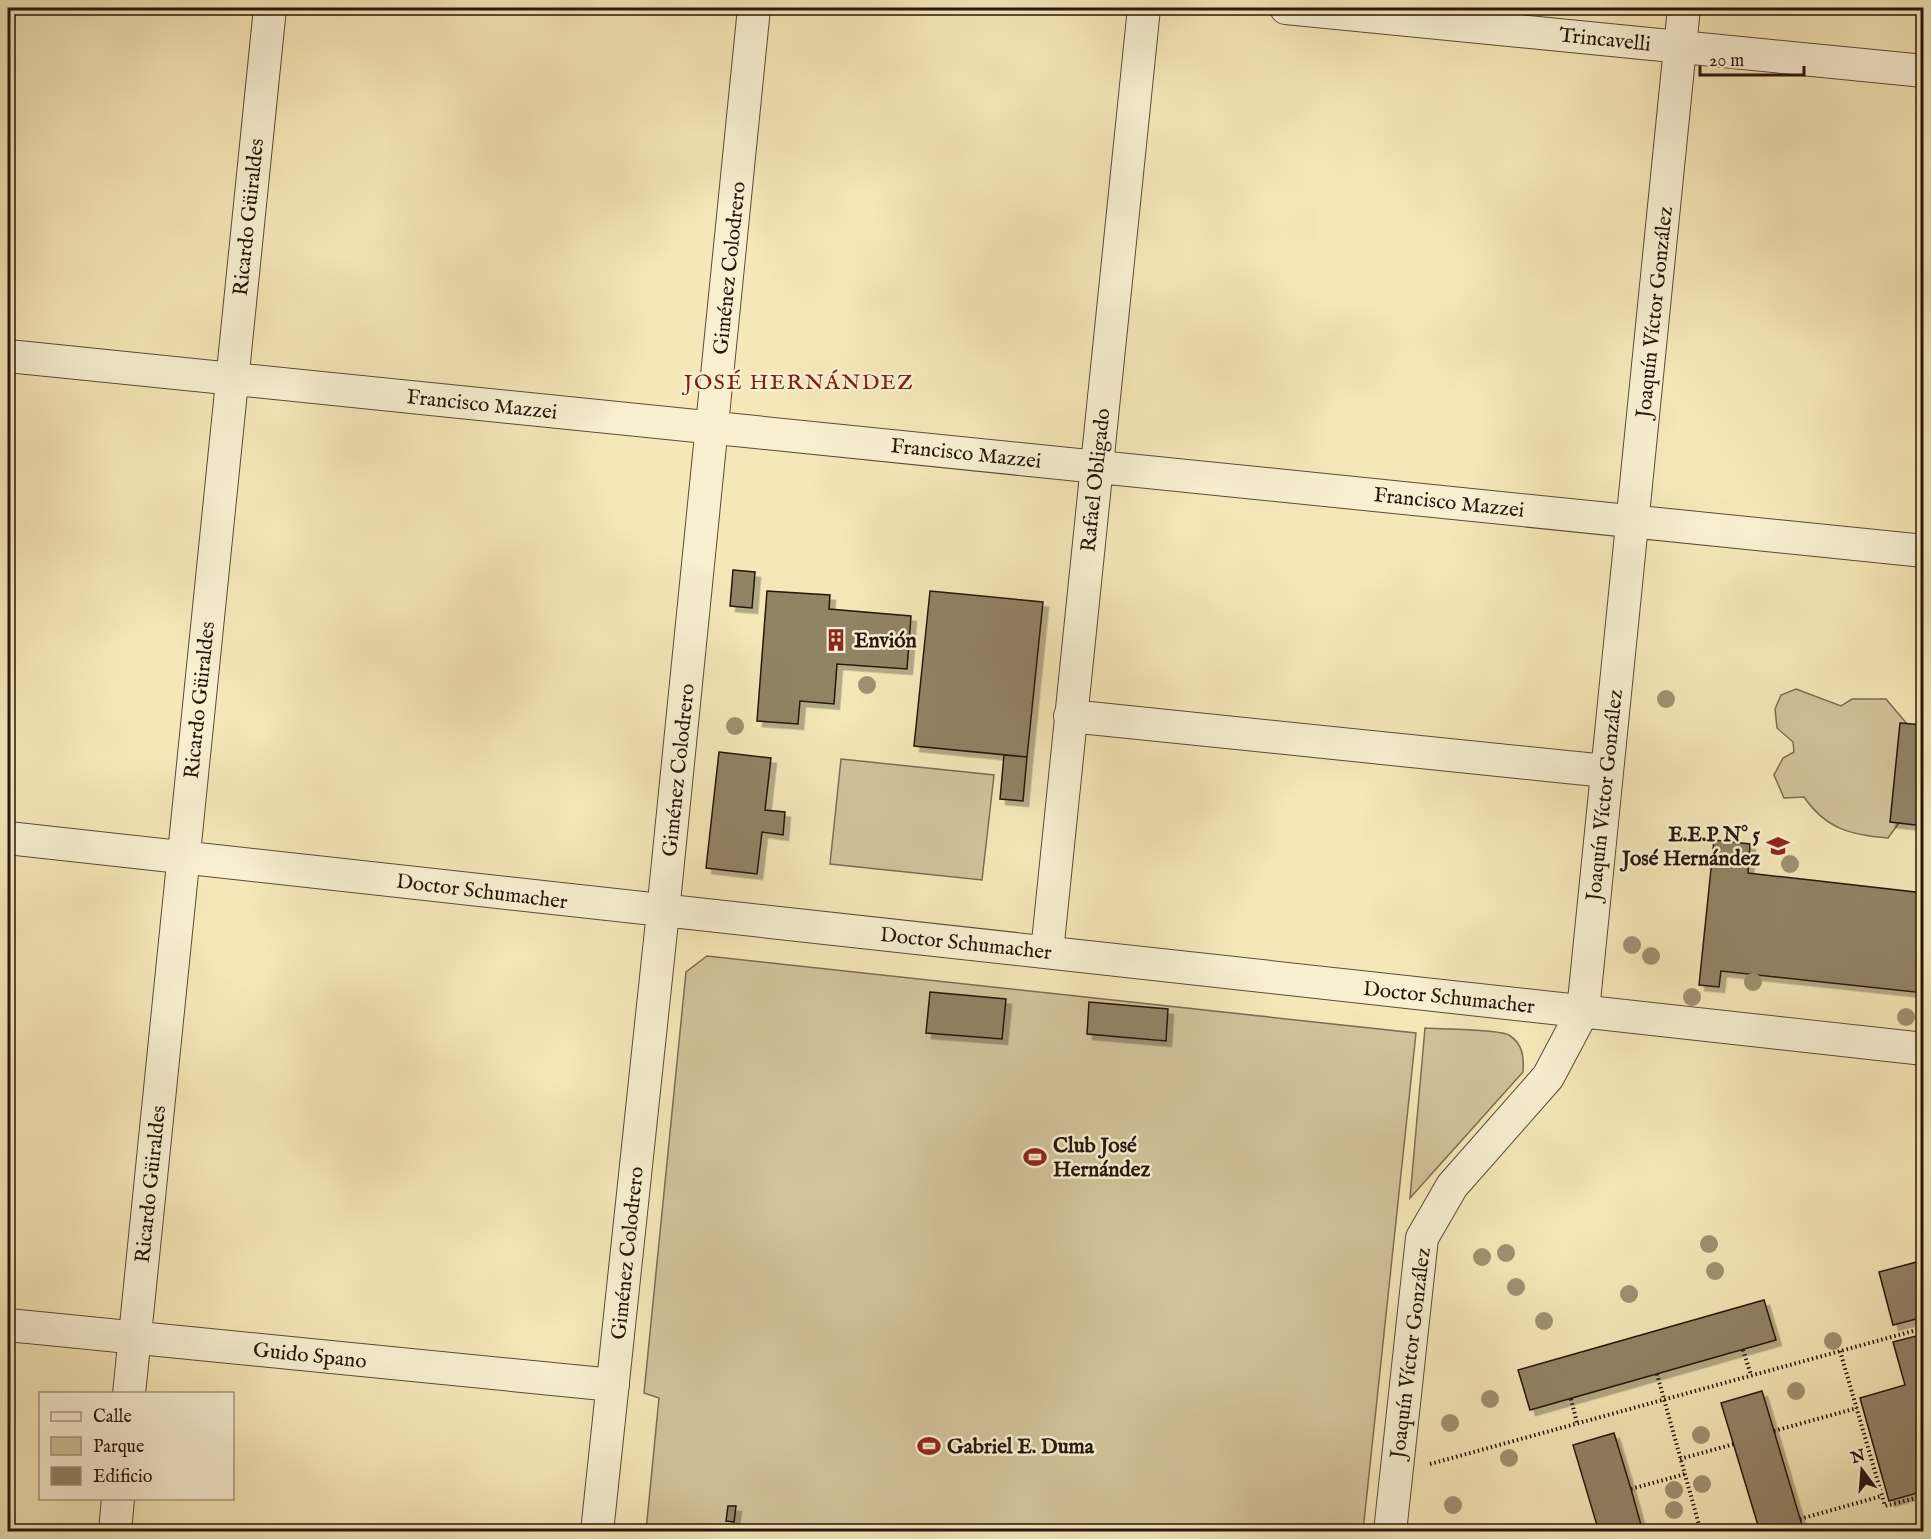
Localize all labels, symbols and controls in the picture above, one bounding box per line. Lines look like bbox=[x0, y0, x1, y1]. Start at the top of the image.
street label: Trincavelli bbox=[1558, 22, 1652, 59]
scale bar bbox=[1700, 39, 1804, 77]
text: 20 m bbox=[1709, 50, 1744, 73]
street label: Ricardo Güiraldes bbox=[228, 137, 271, 297]
street label: Giménez Colodrero bbox=[708, 180, 753, 356]
street label: Joaquín Víctor González bbox=[1631, 205, 1680, 421]
district label: JOSÉ HERNÁNDEZ bbox=[681, 369, 914, 397]
street label: Francisco Mazzei bbox=[405, 384, 559, 427]
street label: Rafael Obligado bbox=[1076, 407, 1117, 553]
street label: Francisco Mazzei bbox=[889, 433, 1043, 476]
street label: Francisco Mazzei bbox=[1372, 482, 1526, 525]
street label: Ricardo Güiraldes bbox=[179, 620, 222, 780]
building icon: Envión bbox=[823, 627, 849, 653]
place label: Envión bbox=[854, 628, 917, 655]
street label: Giménez Colodrero bbox=[657, 682, 702, 858]
street label: Joaquín Víctor González bbox=[1581, 688, 1630, 904]
place label: E.E.P N° 5 José Hernández bbox=[1619, 822, 1760, 873]
school or university icon: E.E.P N° 5 José Hernández bbox=[1765, 833, 1791, 859]
street label: Doctor Schumacher bbox=[395, 869, 569, 916]
street label: Doctor Schumacher bbox=[879, 922, 1053, 967]
street label: Doctor Schumacher bbox=[1362, 976, 1536, 1021]
street label: Ricardo Güiraldes bbox=[130, 1104, 173, 1264]
place label: Club José Hernández bbox=[1053, 1133, 1150, 1184]
sports icon: Club José Hernández bbox=[1022, 1144, 1048, 1170]
street label: Giménez Colodrero bbox=[606, 1165, 651, 1341]
street label: Joaquín Víctor González bbox=[1385, 1246, 1438, 1462]
street label: Guido Spano bbox=[252, 1337, 368, 1376]
legend bbox=[39, 1392, 234, 1500]
text: Calle bbox=[93, 1406, 132, 1429]
sports icon: Gabriel E. Duma bbox=[916, 1433, 942, 1459]
place label: Gabriel E. Duma bbox=[947, 1434, 1095, 1461]
text: Parque bbox=[93, 1436, 144, 1459]
north arrow bbox=[1832, 1440, 1892, 1500]
text: N bbox=[1848, 1446, 1868, 1469]
text: Edificio bbox=[93, 1466, 153, 1489]

